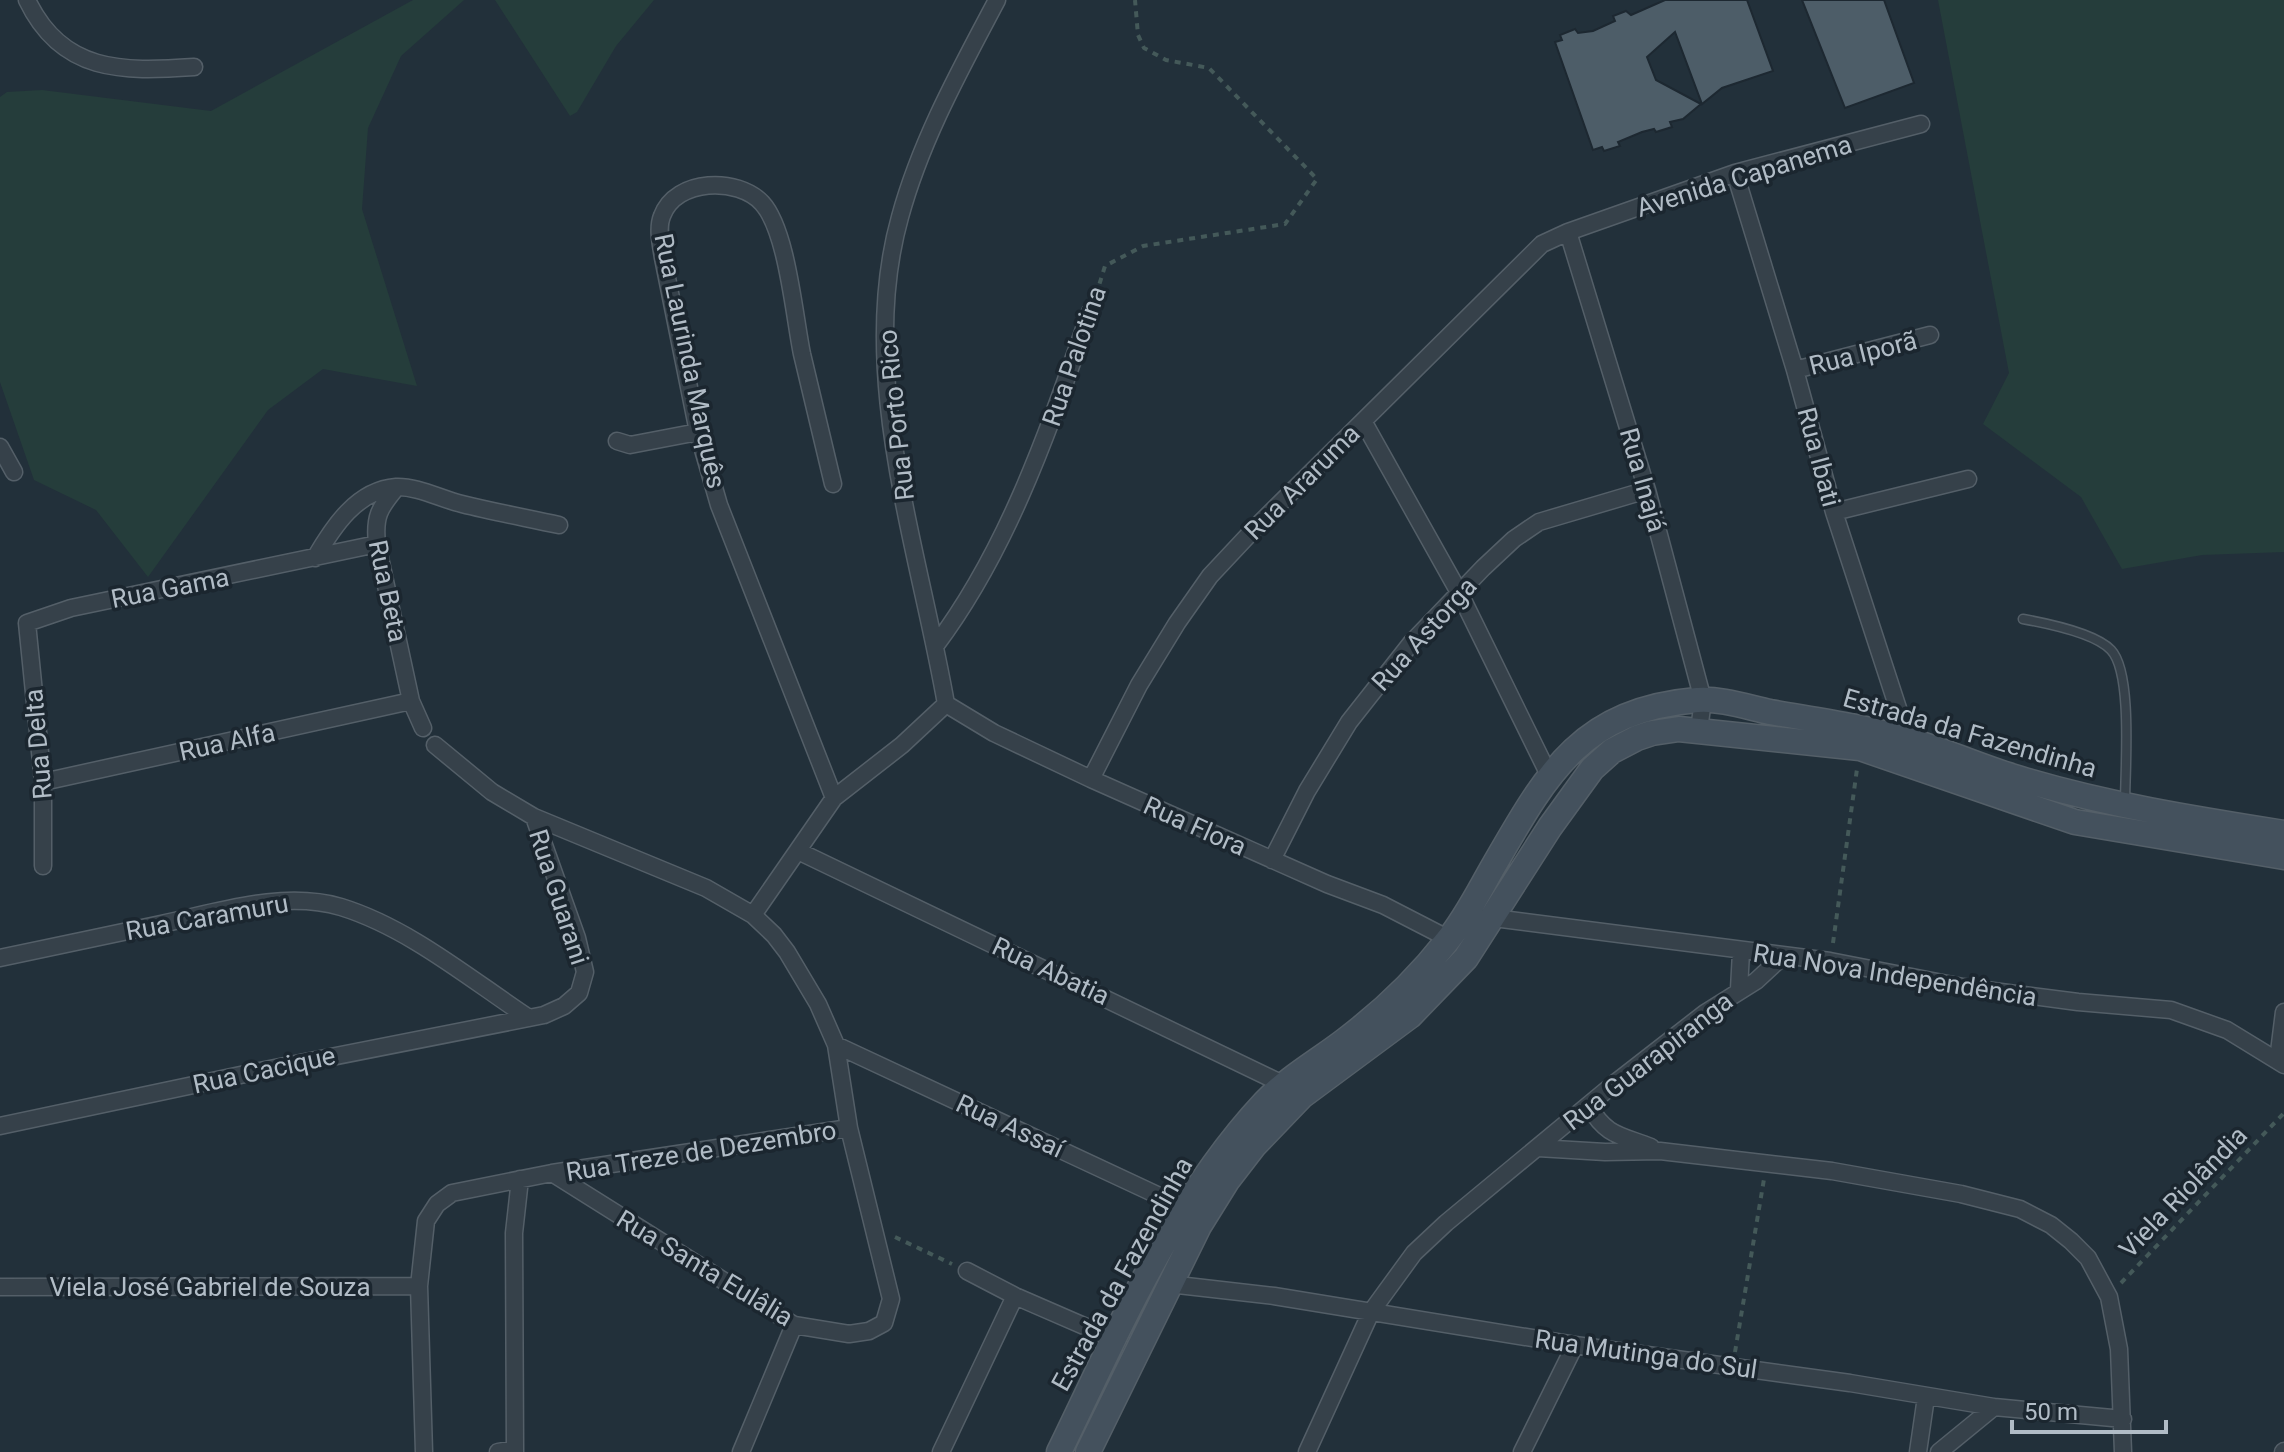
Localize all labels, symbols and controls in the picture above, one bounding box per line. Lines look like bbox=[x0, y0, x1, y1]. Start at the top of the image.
street label: Avenida Capanema bbox=[1633, 129, 1855, 223]
street label: Rua Laurinda Marquês bbox=[648, 231, 732, 491]
street label: Rua Palotina bbox=[1036, 282, 1112, 430]
street label: Rua Iporã bbox=[1806, 325, 1920, 381]
street label: Rua Porto Rico bbox=[872, 328, 920, 502]
street label: Rua Ibati bbox=[1791, 404, 1847, 510]
street label: Rua Araruma bbox=[1238, 418, 1366, 546]
street label: Rua Inajá bbox=[1614, 424, 1672, 536]
street label: Rua Beta bbox=[363, 537, 413, 645]
street label: Rua Gama bbox=[108, 562, 232, 614]
street label: Rua Astorga bbox=[1365, 571, 1483, 697]
street label: Estrada da Fazendinha bbox=[1840, 682, 2100, 784]
street label: Rua Delta bbox=[18, 688, 58, 800]
street label: Rua Alfa bbox=[176, 717, 278, 767]
street label: Rua Flora bbox=[1139, 790, 1251, 862]
street label: Rua Guarani bbox=[523, 826, 595, 968]
street label: Rua Caramuru bbox=[123, 888, 291, 946]
street label: Rua Abatia bbox=[988, 931, 1114, 1011]
street label: Rua Nova Independência bbox=[1751, 938, 2039, 1012]
street label: Rua Guarapiranga bbox=[1558, 986, 1738, 1136]
street label: Rua Cacique bbox=[190, 1040, 338, 1100]
street label: Rua Assaí bbox=[951, 1088, 1070, 1165]
street label: Rua Treze de Dezembro bbox=[564, 1115, 838, 1187]
street label: Viela Riolândia bbox=[2113, 1120, 2253, 1264]
street label: Estrada da Fazendinha bbox=[1045, 1152, 1199, 1396]
street label: Rua Santa Eulâlia bbox=[611, 1204, 799, 1332]
street label: Viela José Gabriel de Souza bbox=[49, 1272, 371, 1302]
street label: Rua Mutinga do Sul bbox=[1533, 1324, 1759, 1384]
scale bar bbox=[2012, 1384, 2166, 1434]
text: 50 m bbox=[2024, 1398, 2078, 1426]

